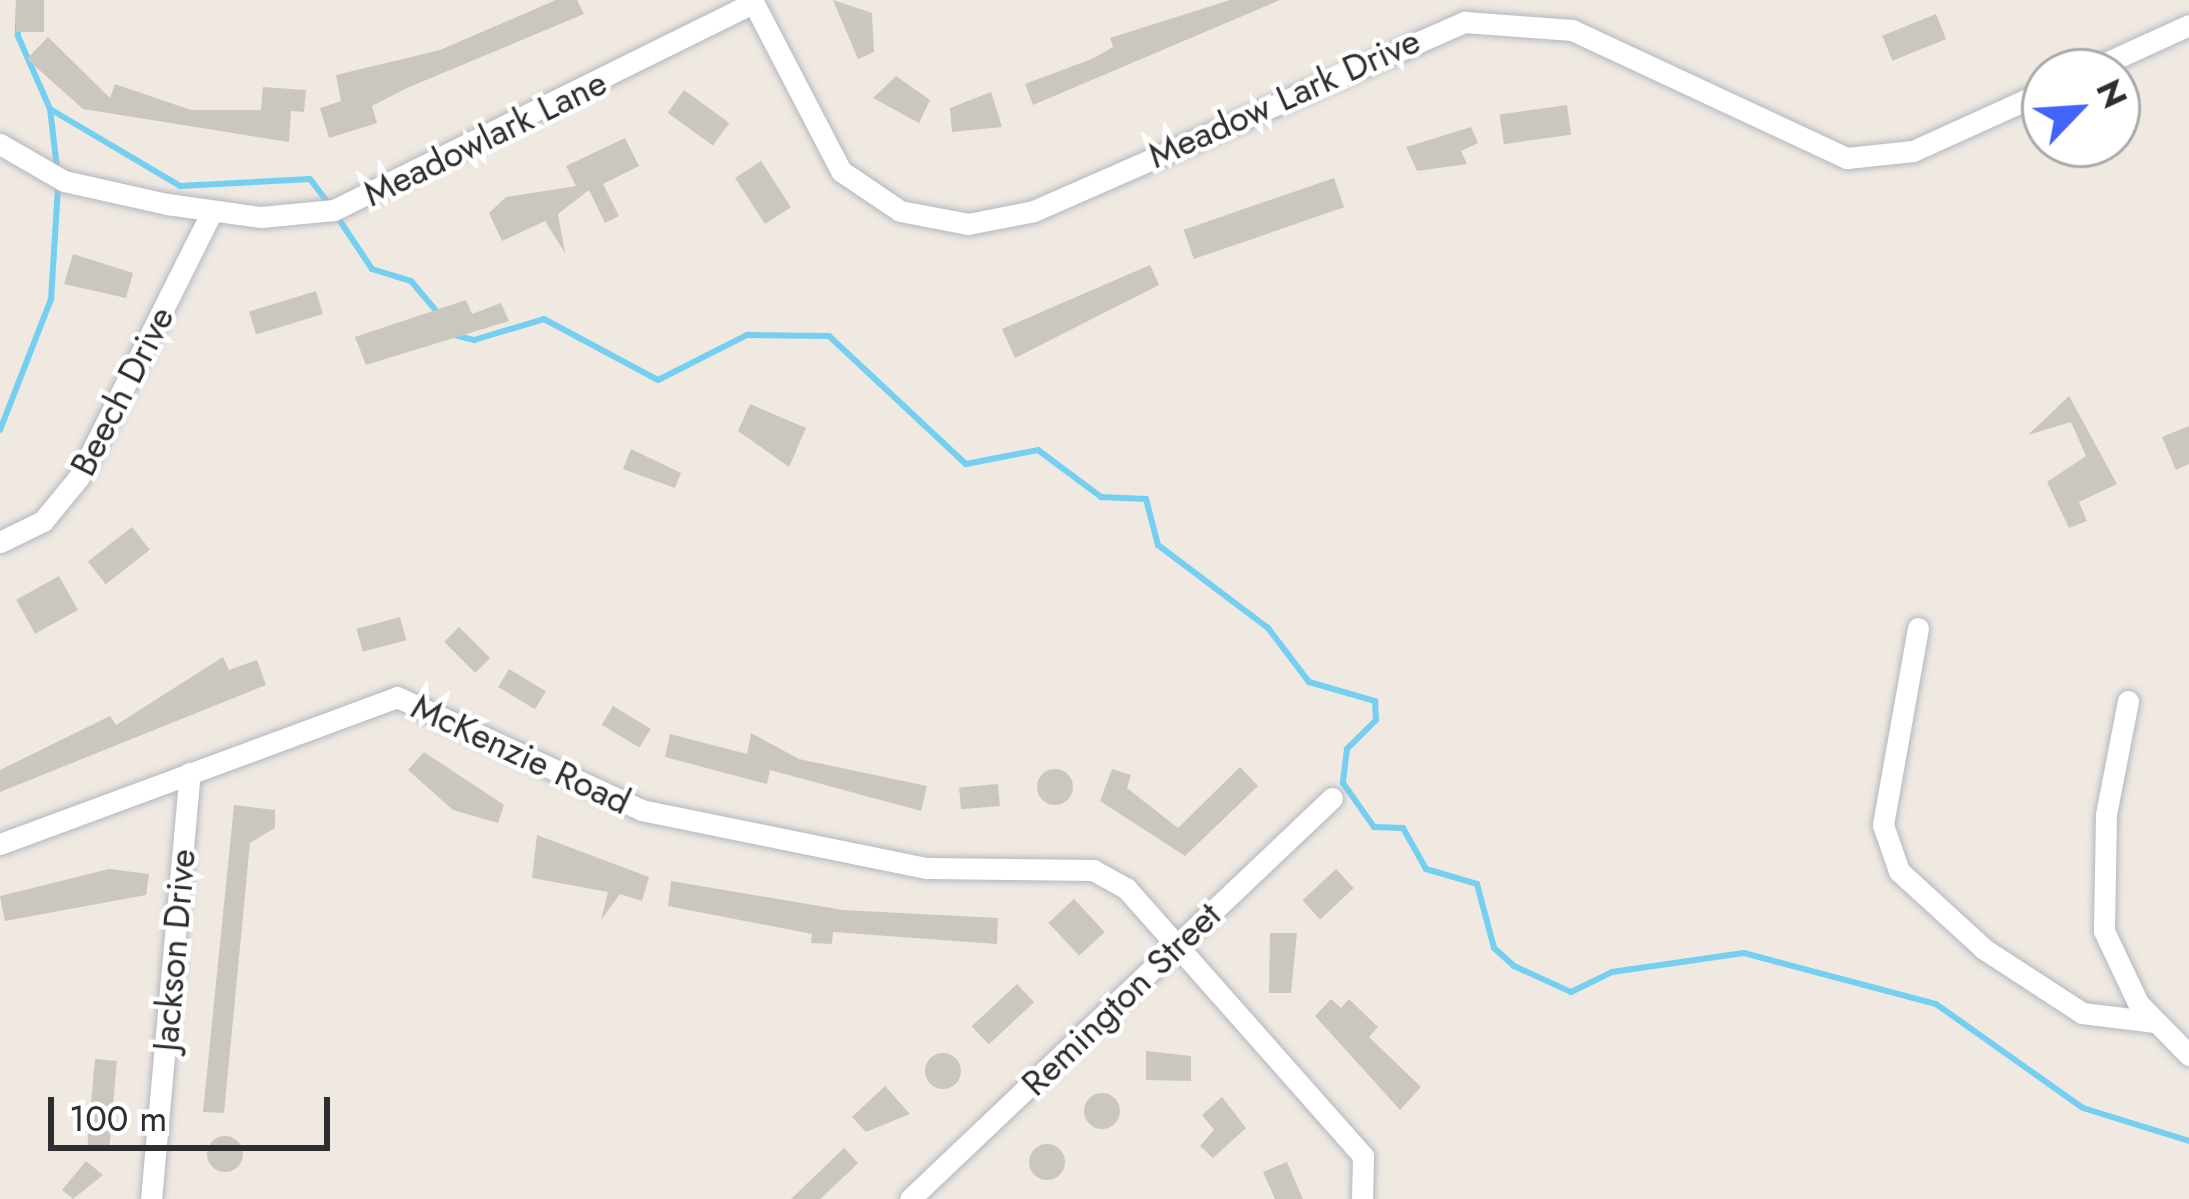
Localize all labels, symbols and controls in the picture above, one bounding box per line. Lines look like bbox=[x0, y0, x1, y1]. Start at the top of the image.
street label: Meadow Lark Drive bbox=[1142, 19, 1426, 177]
north arrow bbox=[2021, 48, 2141, 168]
street label: Meadowlark Lane bbox=[357, 61, 613, 215]
text: N bbox=[2085, 72, 2138, 116]
street label: Beech Drive bbox=[61, 299, 183, 483]
street label: McKenzie Road bbox=[405, 685, 637, 823]
street label: Jackson Drive bbox=[144, 847, 204, 1053]
street label: Remington Street bbox=[1013, 893, 1229, 1105]
scale bar bbox=[54, 1073, 336, 1147]
text: 100 m bbox=[69, 1092, 167, 1144]

